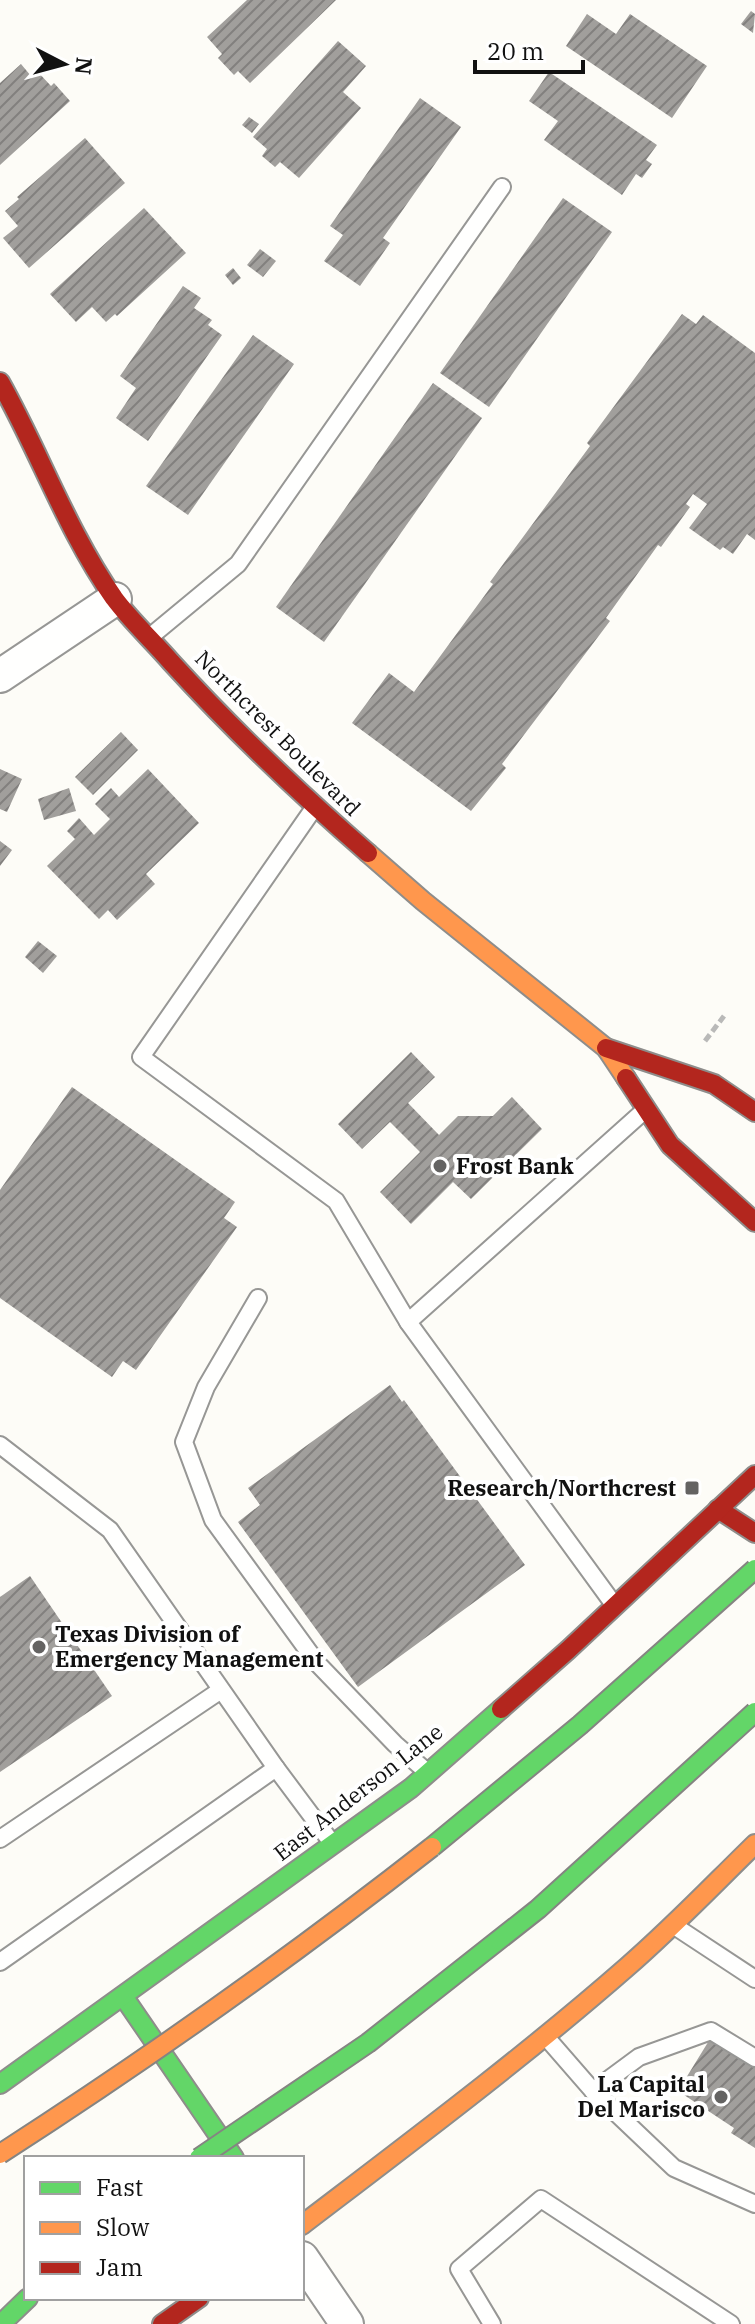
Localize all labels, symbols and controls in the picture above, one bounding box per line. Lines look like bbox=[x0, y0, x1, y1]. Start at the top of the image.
north arrow bbox=[24, 24, 104, 104]
scale bar bbox=[475, 24, 583, 74]
text: 20 m bbox=[487, 35, 544, 67]
text: N bbox=[69, 56, 100, 76]
street label: Northcrest Boulevard bbox=[189, 644, 367, 822]
place label: Frost Bank bbox=[456, 1151, 574, 1180]
marker: Frost Bank bbox=[431, 1157, 449, 1175]
place label: Research/Northcrest bbox=[447, 1473, 676, 1502]
marker: Research/Northcrest bbox=[683, 1479, 701, 1497]
place label: Texas Division of Emergency Management bbox=[55, 1619, 324, 1673]
marker: Texas Division of Emergency Management bbox=[30, 1638, 48, 1656]
street label: East Anderson Lane bbox=[267, 1716, 448, 1867]
place label: La Capital Del Marisco bbox=[578, 2069, 705, 2123]
marker: La Capital Del Marisco bbox=[712, 2088, 730, 2106]
legend bbox=[24, 2156, 304, 2300]
text: Fast bbox=[96, 2171, 143, 2203]
text: Slow bbox=[96, 2211, 150, 2243]
text: Jam bbox=[96, 2251, 143, 2283]

